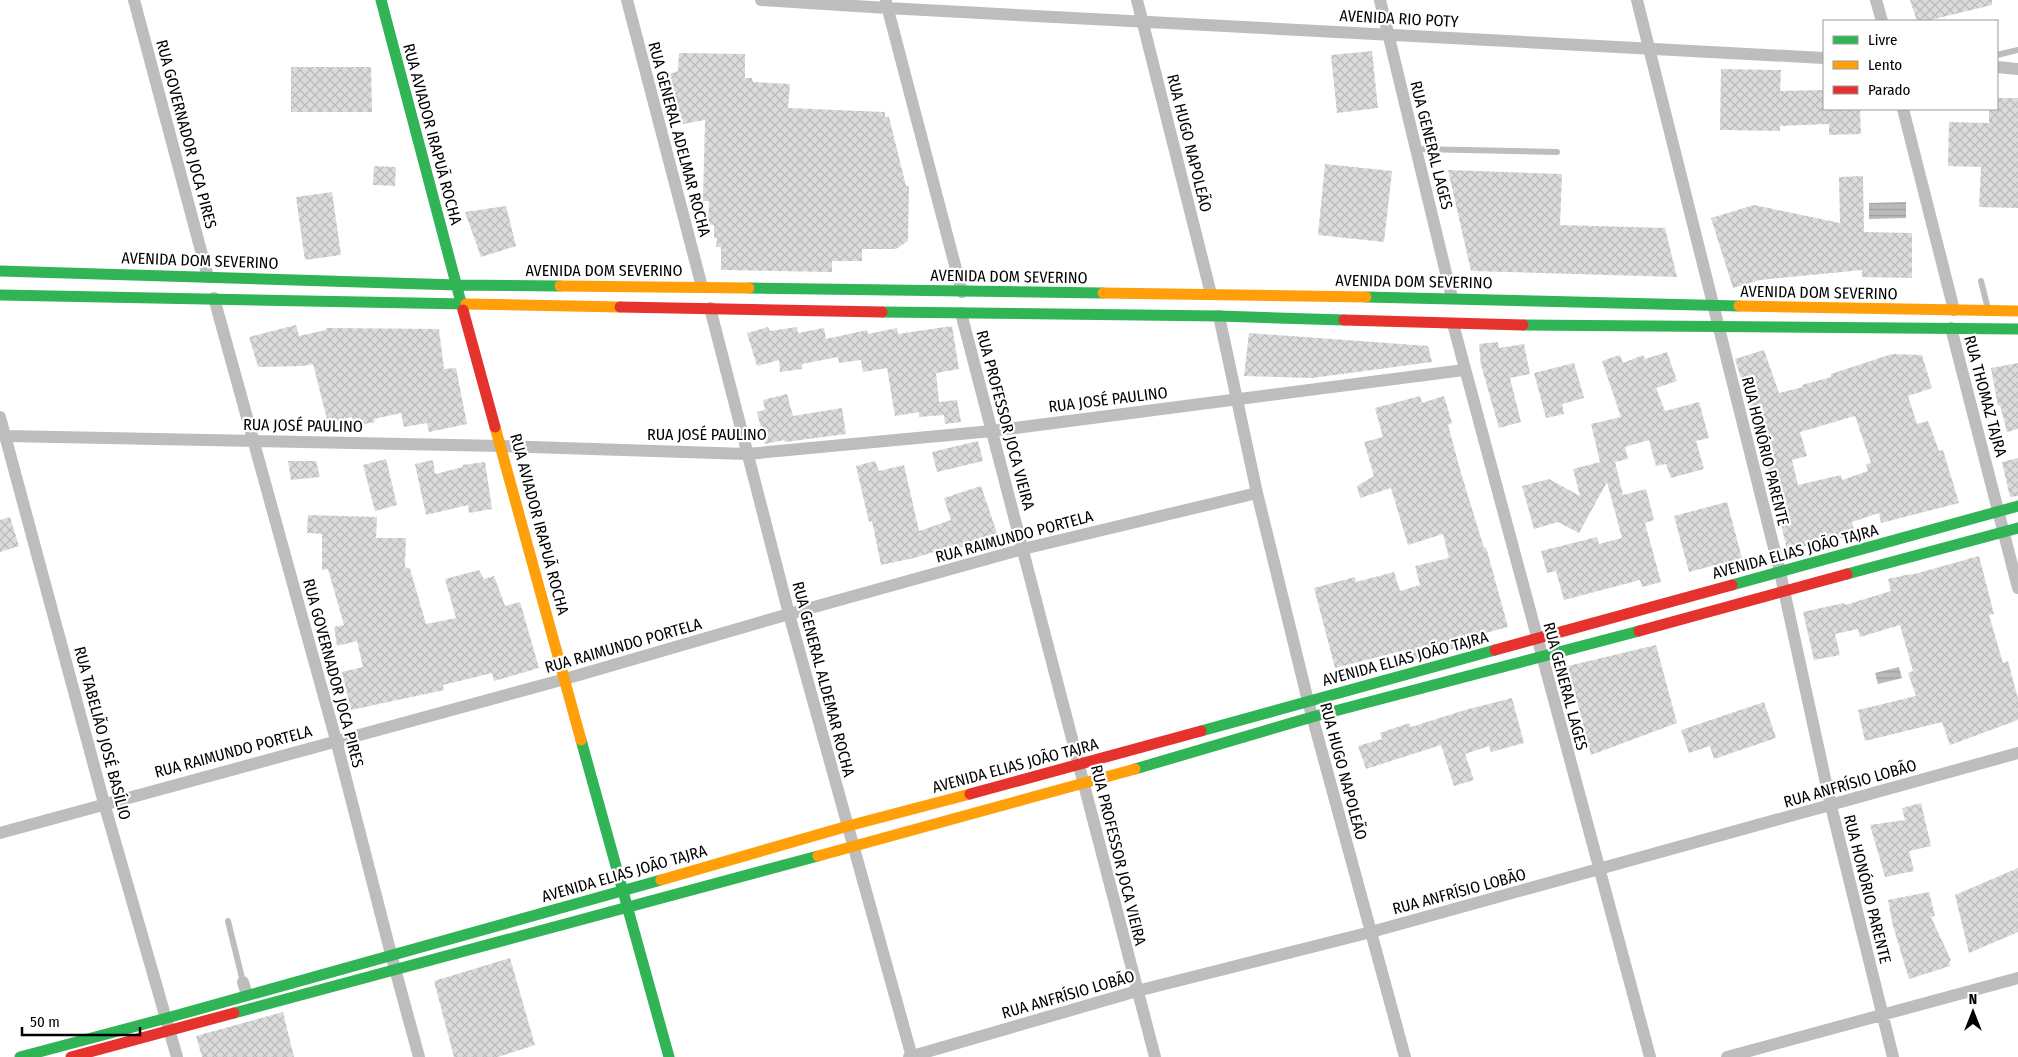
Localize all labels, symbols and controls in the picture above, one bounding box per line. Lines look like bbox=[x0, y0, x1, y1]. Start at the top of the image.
street label: AVENIDA RIO POTY bbox=[1339, 6, 1459, 31]
legend bbox=[1823, 20, 1998, 110]
text: Livre bbox=[1868, 31, 1897, 49]
street label: RUA GOVERNADOR JOCA PIRES bbox=[152, 38, 221, 231]
street label: RUA GENERAL ADELMAR ROCHA bbox=[644, 40, 715, 239]
street label: RUA AVIADOR IRAPUÃ ROCHA bbox=[399, 41, 466, 227]
text: Lento bbox=[1868, 56, 1902, 74]
street label: RUA HUGO NAPOLEÃO bbox=[1163, 72, 1216, 214]
street label: RUA GENERAL LAGES bbox=[1406, 79, 1457, 211]
text: Parado bbox=[1868, 81, 1911, 99]
street label: AVENIDA DOM SEVERINO bbox=[121, 248, 279, 273]
street label: AVENIDA DOM SEVERINO bbox=[525, 261, 683, 280]
street label: AVENIDA DOM SEVERINO bbox=[930, 266, 1088, 287]
street label: AVENIDA DOM SEVERINO bbox=[1335, 271, 1493, 292]
street label: AVENIDA DOM SEVERINO bbox=[1740, 282, 1898, 303]
street label: RUA PROFESSOR JOCA VIEIRA bbox=[972, 328, 1039, 513]
street label: RUA THOMAZ TAJRA bbox=[1960, 333, 2011, 459]
street label: RUA HONÓRIO PARENTE bbox=[1738, 375, 1793, 528]
street label: RUA JOSÉ PAULINO bbox=[1047, 383, 1169, 416]
street label: RUA JOSÉ PAULINO bbox=[243, 415, 363, 436]
street label: RUA JOSÉ PAULINO bbox=[647, 425, 767, 444]
street label: RUA AVIADOR IRAPUÃ ROCHA bbox=[506, 431, 573, 617]
street label: RUA RAIMUNDO PORTELA bbox=[933, 506, 1095, 567]
street label: AVENIDA ELIAS JOÃO TAJRA bbox=[1710, 520, 1881, 583]
street label: RUA GOVERNADOR JOCA PIRES bbox=[299, 577, 368, 770]
street label: RUA GENERAL ALDEMAR ROCHA bbox=[788, 579, 859, 779]
street label: RUA RAIMUNDO PORTELA bbox=[543, 614, 704, 677]
street label: RUA GENERAL LAGES bbox=[1539, 620, 1592, 752]
street label: AVENIDA ELIAS JOÃO TAJRA bbox=[1320, 627, 1491, 690]
street label: RUA TABELIÃO JOSÉ BASÍLIO bbox=[70, 644, 135, 822]
street label: RUA HUGO NAPOLEÃO bbox=[1316, 700, 1371, 842]
street label: RUA RAIMUNDO PORTELA bbox=[152, 721, 314, 782]
street label: AVENIDA ELIAS JOÃO TAJRA bbox=[930, 734, 1101, 797]
street label: RUA ANFRÍSIO LOBÃO bbox=[1781, 755, 1919, 812]
street label: RUA PROFESSOR JOCA VIEIRA bbox=[1087, 763, 1150, 948]
street label: RUA HONÓRIO PARENTE bbox=[1840, 813, 1895, 966]
street label: AVENIDA ELIAS JOÃO TAJRA bbox=[539, 841, 709, 906]
street label: RUA ANFRÍSIO LOBÃO bbox=[1390, 865, 1528, 918]
street label: RUA ANFRÍSIO LOBÃO bbox=[999, 966, 1137, 1023]
north arrow bbox=[1948, 987, 1998, 1037]
text: N bbox=[1969, 991, 1977, 1008]
scale bar bbox=[22, 1004, 140, 1036]
text: 50 m bbox=[30, 1013, 60, 1031]

